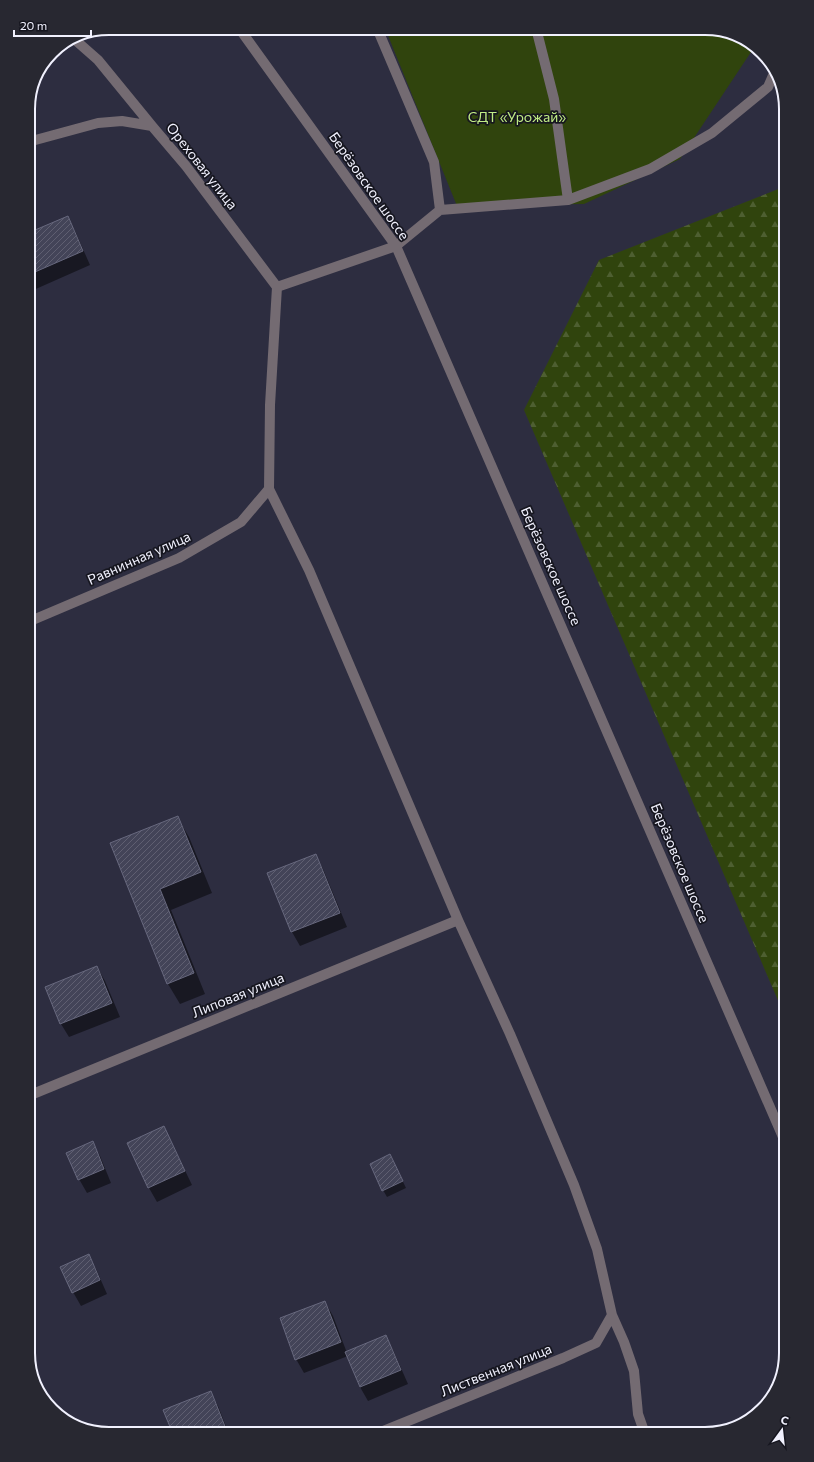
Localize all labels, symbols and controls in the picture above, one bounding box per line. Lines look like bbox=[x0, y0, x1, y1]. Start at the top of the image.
scale bar bbox=[14, 12, 91, 38]
text: 20 m bbox=[20, 18, 47, 32]
park label: СДТ «Урожай» bbox=[468, 108, 566, 125]
street label: Ореховая улица bbox=[163, 119, 242, 213]
street label: Берёзовское шоссе bbox=[326, 128, 413, 243]
street label: Берёзовское шоссе bbox=[518, 504, 585, 628]
street label: Равнинная улица bbox=[85, 527, 193, 588]
street label: Берёзовское шоссе bbox=[648, 801, 713, 925]
street label: Липовая улица bbox=[189, 968, 286, 1021]
street label: Лиственная улица bbox=[438, 1339, 554, 1400]
north arrow bbox=[762, 1410, 802, 1450]
text: С bbox=[779, 1413, 790, 1427]

